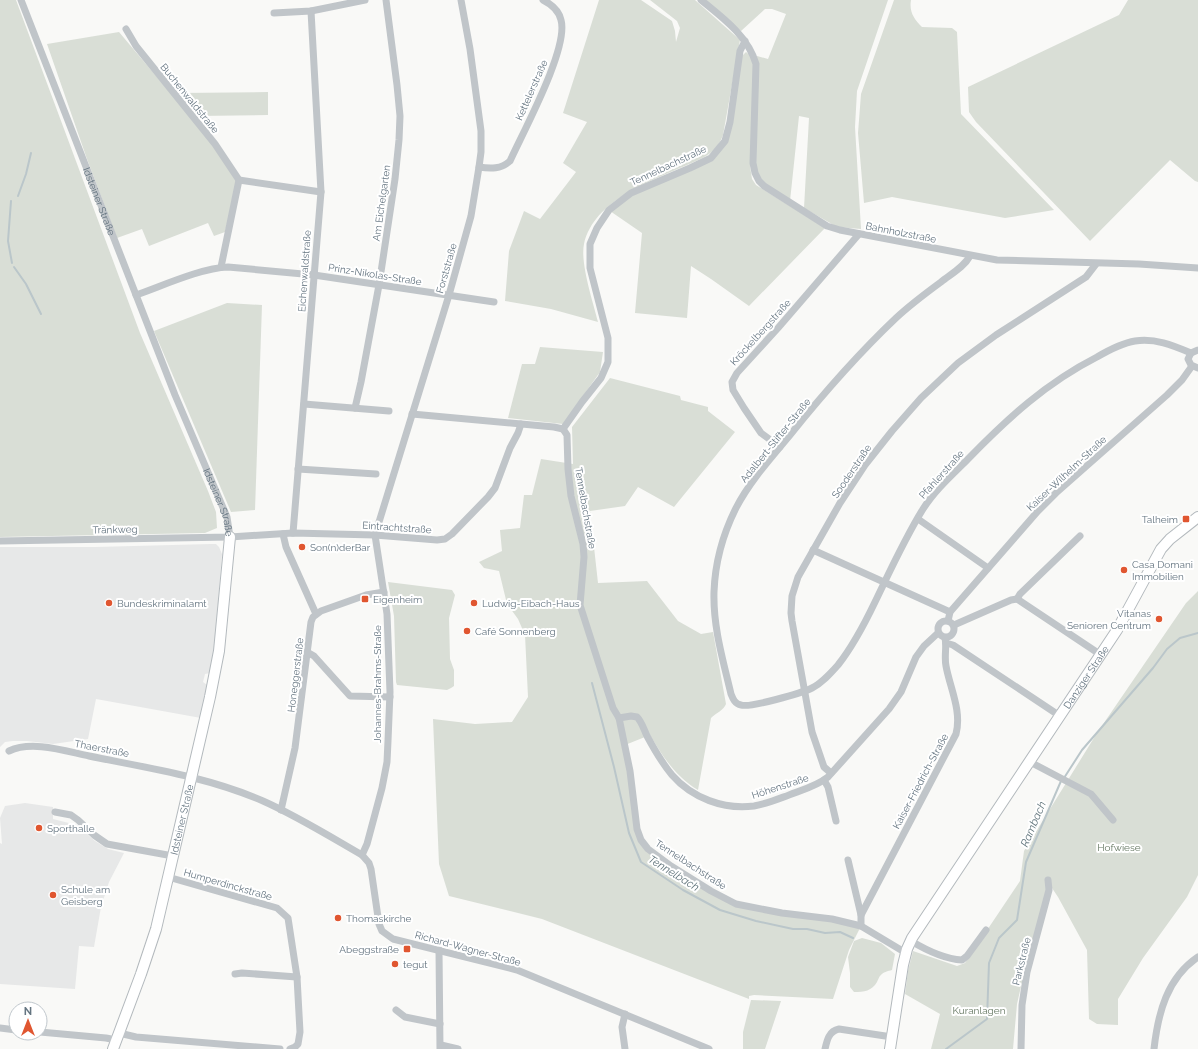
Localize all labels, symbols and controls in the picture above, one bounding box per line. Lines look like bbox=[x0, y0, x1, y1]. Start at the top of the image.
street label: Kettelerstraße bbox=[513, 58, 550, 122]
street label: Buchenwaldstraße bbox=[158, 61, 221, 135]
street label: Tennelbachstraße bbox=[628, 143, 708, 188]
street label: Am Eichelgarten bbox=[371, 164, 392, 242]
street label: Idsteiner Straße bbox=[81, 166, 117, 237]
street label: Bahnholzstraße bbox=[865, 220, 937, 245]
street label: Eichenwaldstraße bbox=[296, 230, 313, 312]
street label: Forststraße bbox=[434, 242, 459, 295]
street label: Prinz-Nikolas-Straße bbox=[327, 262, 423, 287]
street label: Kröckelbergstraße bbox=[728, 297, 793, 368]
street label: Adalbert-Stifter-Straße bbox=[738, 396, 813, 485]
street label: Kaiser-Wilhelm-Straße bbox=[1024, 434, 1108, 513]
street label: Sooderstraße bbox=[829, 442, 873, 500]
street label: Pfahlerstraße bbox=[917, 448, 966, 501]
street label: Tennelbachstraße bbox=[573, 466, 598, 550]
street label: Idsteiner Straße bbox=[201, 467, 235, 537]
place label: Talheim bbox=[1142, 514, 1178, 525]
marker: Talheim bbox=[1181, 514, 1191, 524]
street label: Eintrachtstraße bbox=[362, 520, 432, 535]
street label: Tränkweg bbox=[92, 524, 138, 535]
marker: Son(n)derBar bbox=[297, 542, 307, 552]
place label: Son(n)derBar bbox=[310, 542, 371, 553]
place label: Casa Domani Immobilien bbox=[1132, 559, 1193, 582]
marker: Casa Domani Immobilien bbox=[1119, 565, 1129, 575]
marker: Eigenheim bbox=[360, 594, 370, 604]
place label: Eigenheim bbox=[373, 594, 422, 605]
marker: Bundeskriminalamt bbox=[104, 598, 114, 608]
place label: Bundeskriminalamt bbox=[117, 598, 207, 609]
marker: Ludwig-Eibach-Haus bbox=[469, 598, 479, 608]
place label: Ludwig-Eibach-Haus bbox=[482, 598, 580, 609]
place label: Vitanas Senioren Centrum bbox=[1067, 608, 1151, 631]
marker: Vitanas Senioren Centrum bbox=[1154, 614, 1164, 624]
street label: Johannes-Brahms-Straße bbox=[372, 625, 383, 743]
marker: Café Sonnenberg bbox=[462, 626, 472, 636]
place label: Café Sonnenberg bbox=[475, 626, 556, 637]
street label: Honeggerstraße bbox=[285, 637, 306, 713]
street label: Danziger Straße bbox=[1061, 644, 1111, 711]
street label: Kaiser-Friedrich-Straße bbox=[891, 732, 950, 831]
street label: Thaerstraße bbox=[74, 738, 130, 759]
street label: Höhenstraße bbox=[750, 772, 810, 801]
street label: Idsteiner Straße bbox=[168, 783, 196, 856]
water label: Rambach bbox=[1018, 800, 1049, 849]
marker: Sporthalle bbox=[34, 823, 44, 833]
place label: Sporthalle bbox=[47, 823, 95, 834]
street label: Tennelbachstraße bbox=[653, 836, 729, 892]
park label: Hofwiese bbox=[1097, 842, 1141, 853]
water label: Tennelbach bbox=[646, 852, 702, 894]
street label: Humperdinckstraße bbox=[182, 867, 273, 902]
place label: Schule am Geisberg bbox=[61, 884, 110, 907]
marker: Schule am Geisberg bbox=[48, 890, 58, 900]
marker: Thomaskirche bbox=[333, 913, 343, 923]
place label: Thomaskirche bbox=[346, 913, 411, 924]
street label: Richard-Wagner-Straße bbox=[414, 929, 522, 968]
street label: Parkstraße bbox=[1010, 936, 1033, 986]
place label: Abeggstraße bbox=[339, 944, 399, 955]
marker: Abeggstraße bbox=[402, 944, 412, 954]
marker: tegut bbox=[390, 959, 400, 969]
place label: tegut bbox=[403, 959, 428, 970]
north arrow bbox=[8, 1001, 48, 1041]
text: N bbox=[24, 1005, 32, 1018]
park label: Kuranlagen bbox=[952, 1005, 1006, 1016]

